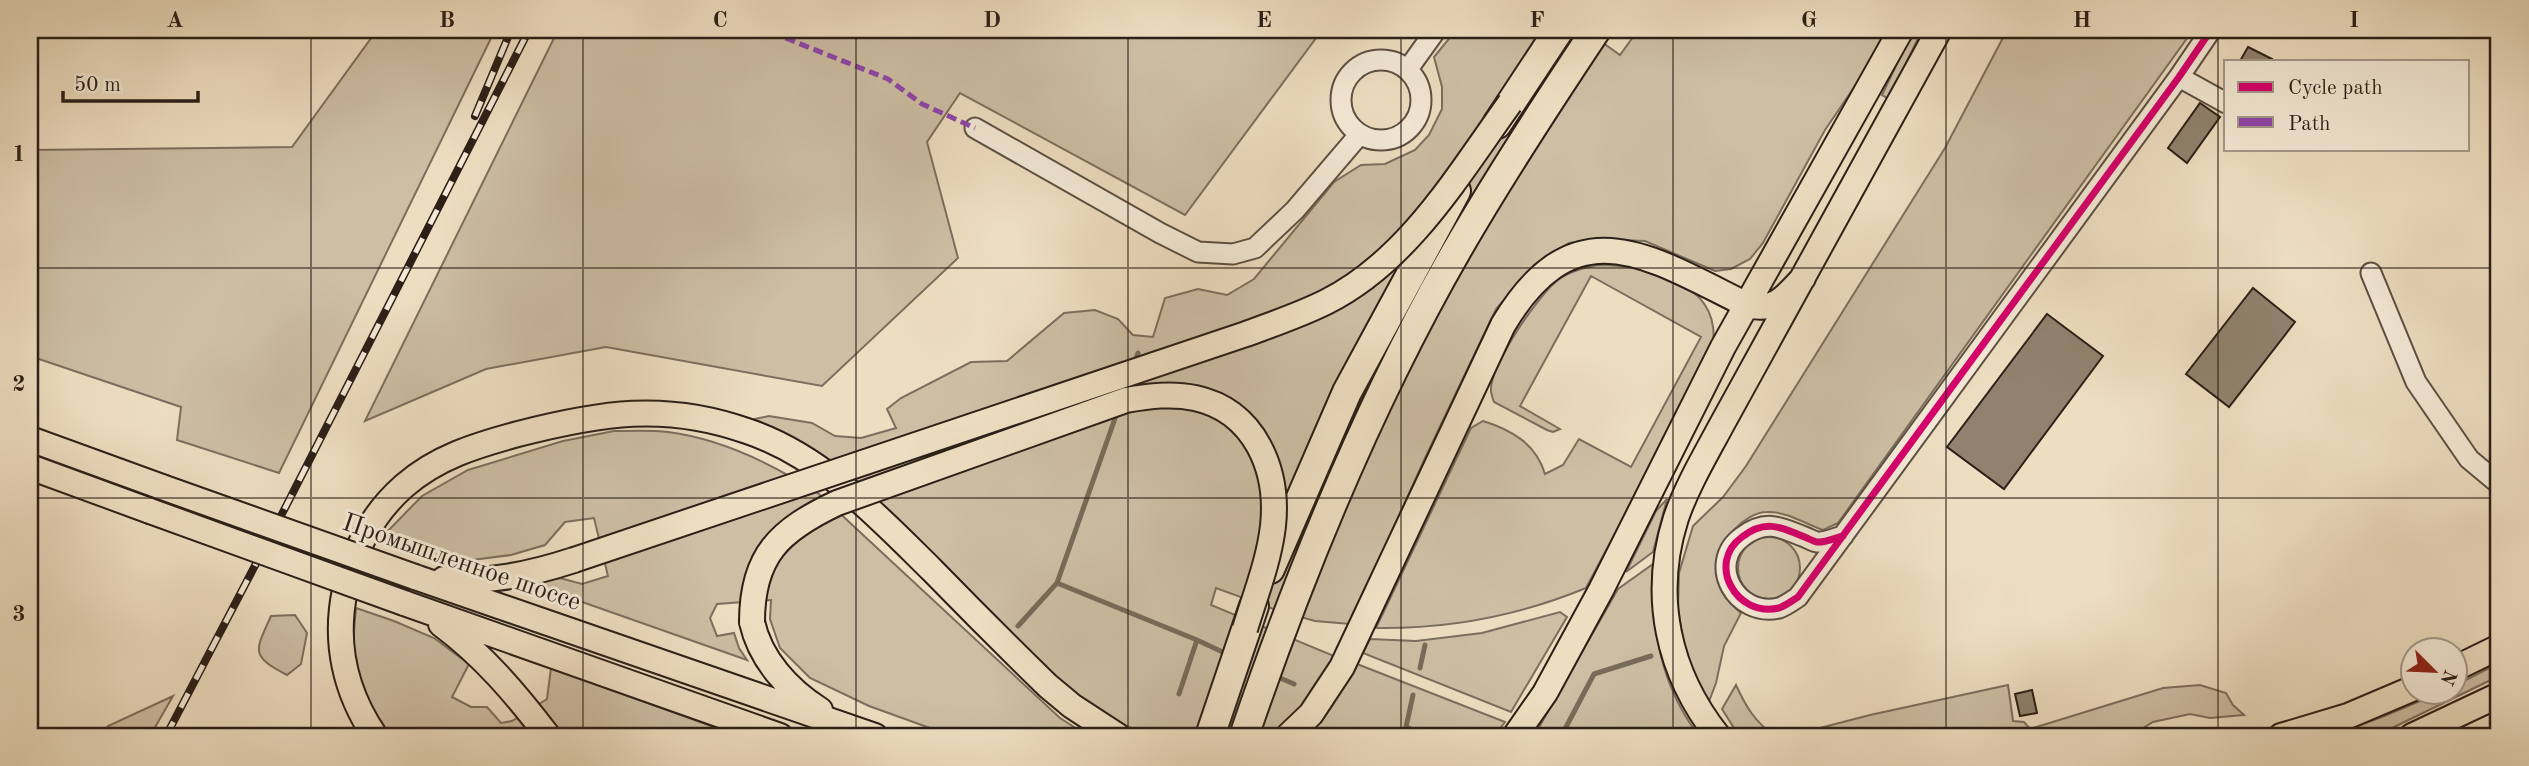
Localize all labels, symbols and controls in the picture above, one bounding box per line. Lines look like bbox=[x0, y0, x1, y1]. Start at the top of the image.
text: A bbox=[166, 9, 184, 32]
text: B bbox=[439, 9, 455, 32]
text: C bbox=[712, 9, 728, 32]
text: D bbox=[983, 9, 1001, 32]
text: E bbox=[1256, 9, 1272, 32]
text: F bbox=[1529, 9, 1545, 32]
text: G bbox=[1801, 9, 1817, 32]
text: H bbox=[2073, 9, 2091, 32]
text: I bbox=[2349, 9, 2359, 32]
scale bar bbox=[63, 60, 198, 104]
legend bbox=[2224, 60, 2470, 150]
text: 50 m bbox=[74, 75, 121, 96]
text: Cycle path bbox=[2288, 78, 2383, 99]
text: Path bbox=[2288, 114, 2331, 135]
text: 1 bbox=[12, 143, 26, 166]
text: 2 bbox=[12, 373, 26, 396]
street label: Промышленное шоссе bbox=[339, 510, 584, 616]
text: 3 bbox=[12, 603, 26, 626]
north arrow bbox=[2400, 636, 2470, 706]
text: N bbox=[2435, 666, 2459, 688]

